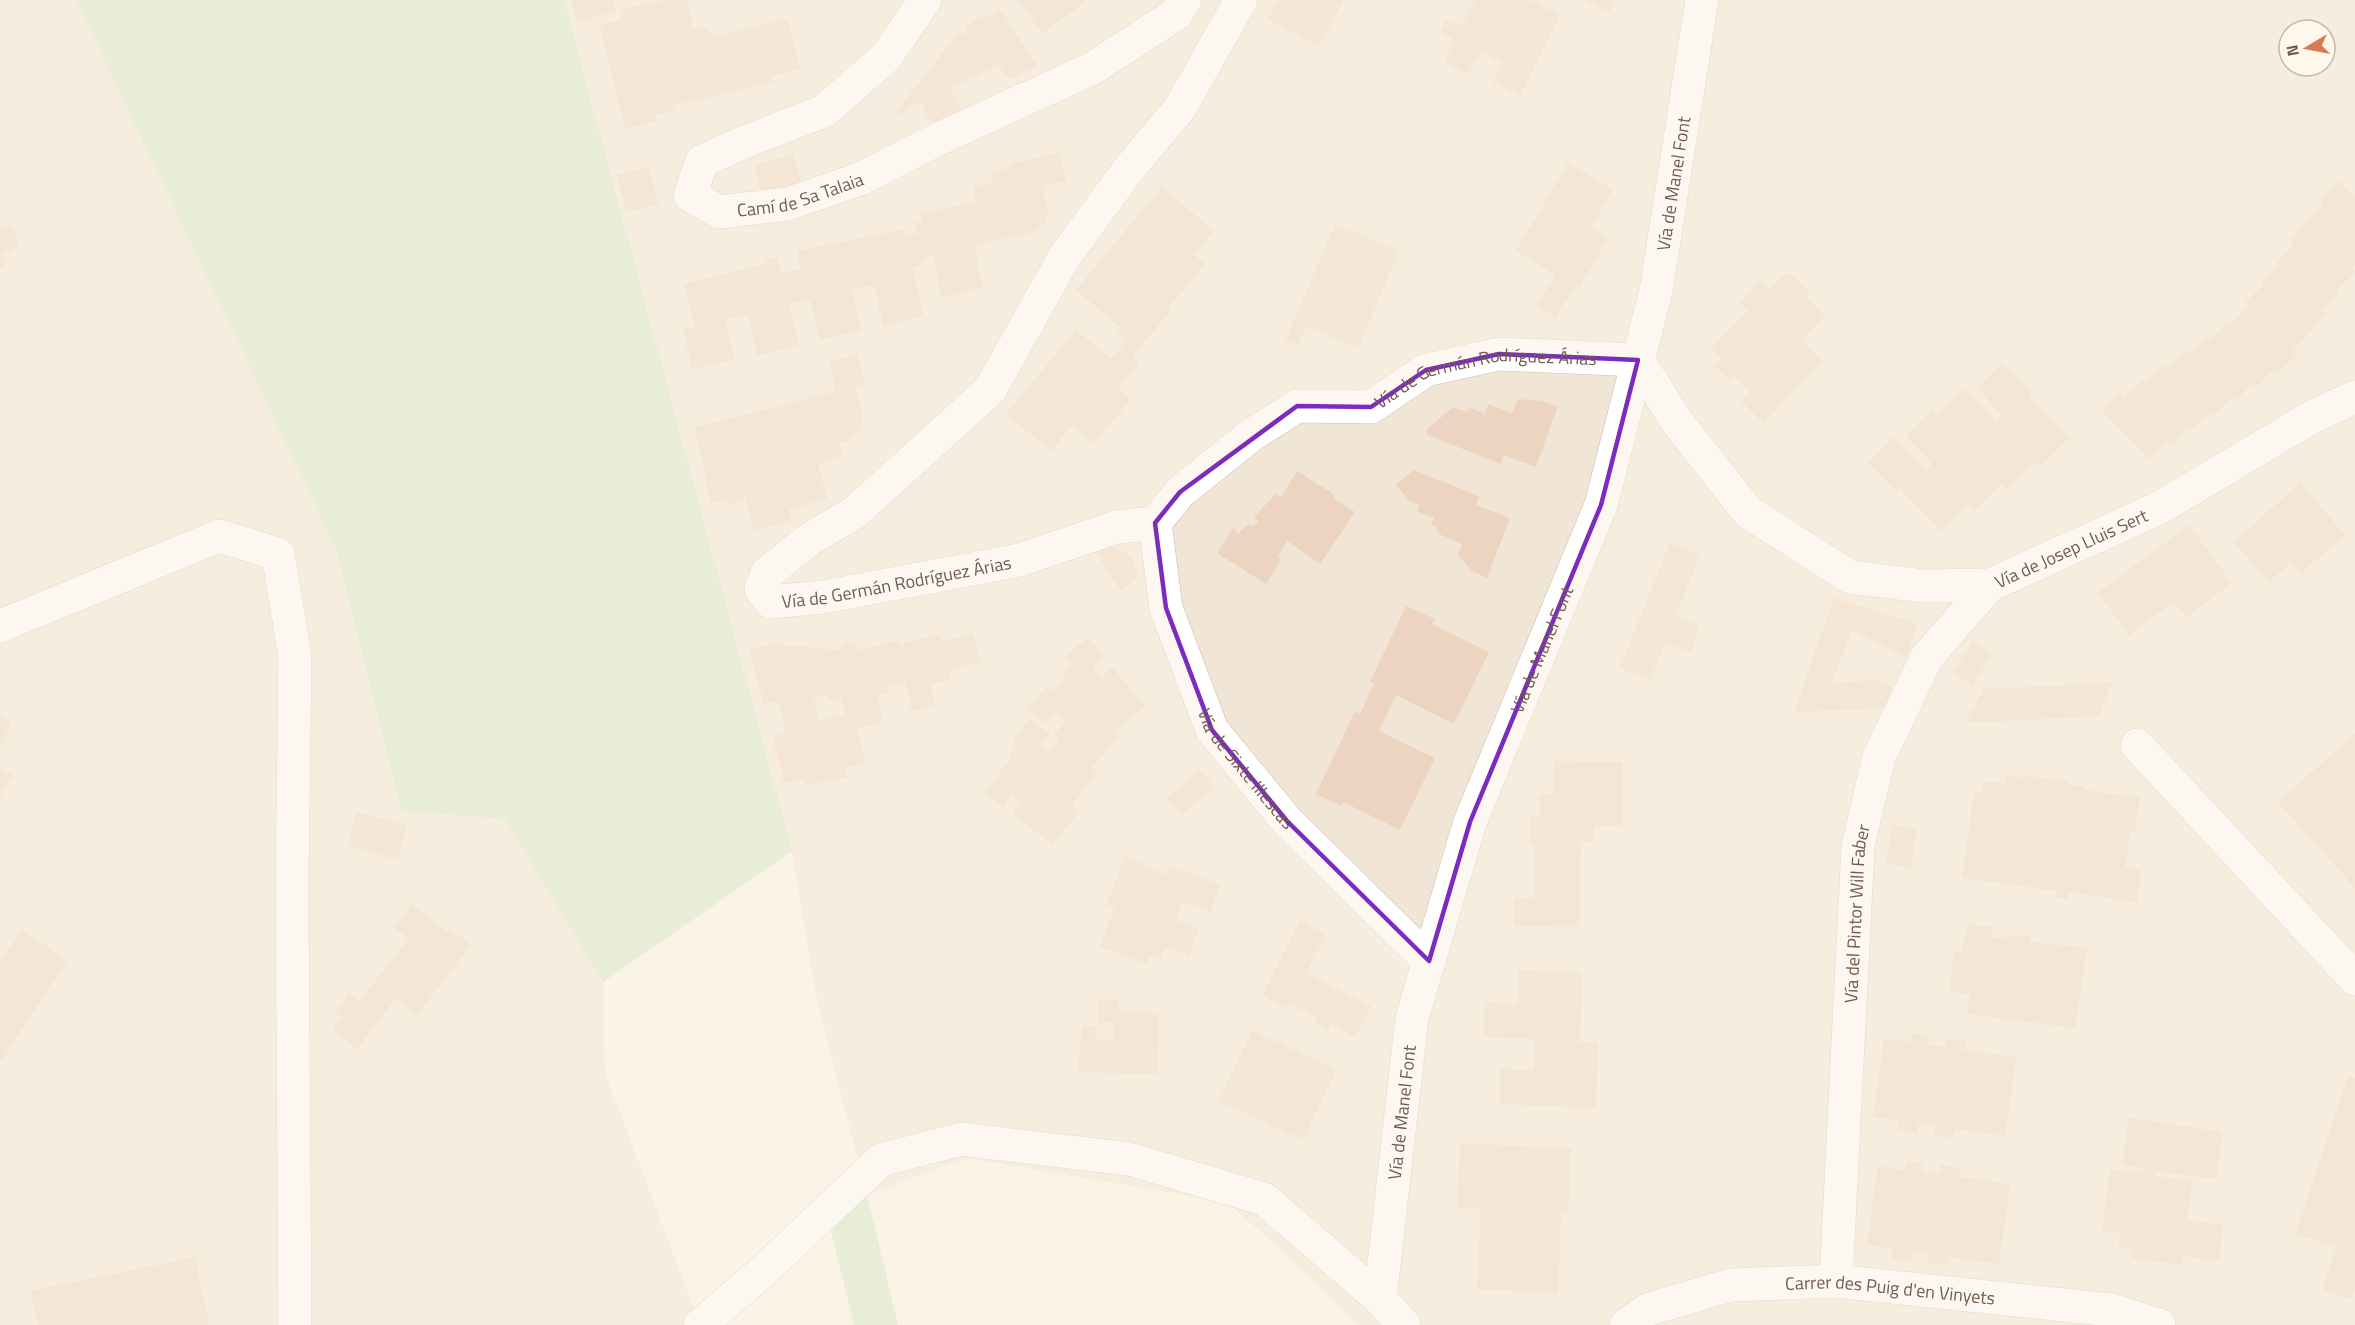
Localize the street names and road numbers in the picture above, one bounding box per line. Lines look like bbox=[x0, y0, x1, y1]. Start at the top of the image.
street label: Vía de Manel Font bbox=[1649, 114, 1697, 253]
street label: Camí de Sa Talaia bbox=[735, 165, 867, 223]
street label: Vía de Germán Rodríguez Árias bbox=[1369, 341, 1597, 415]
street label: Vía de Josep Lluis Sert bbox=[1990, 501, 2153, 595]
street label: Vía de Germán Rodríguez Árias bbox=[780, 548, 1013, 614]
street label: Vía de Manel Font bbox=[1503, 581, 1580, 717]
street label: Vía de Sixte Illescas bbox=[1191, 704, 1301, 835]
street label: Vía del Pintor Will Faber bbox=[1837, 821, 1876, 1004]
street label: Vía de Manel Font bbox=[1380, 1043, 1422, 1181]
street label: Carrer des Puig d'en Vinyets bbox=[1785, 1268, 1996, 1311]

